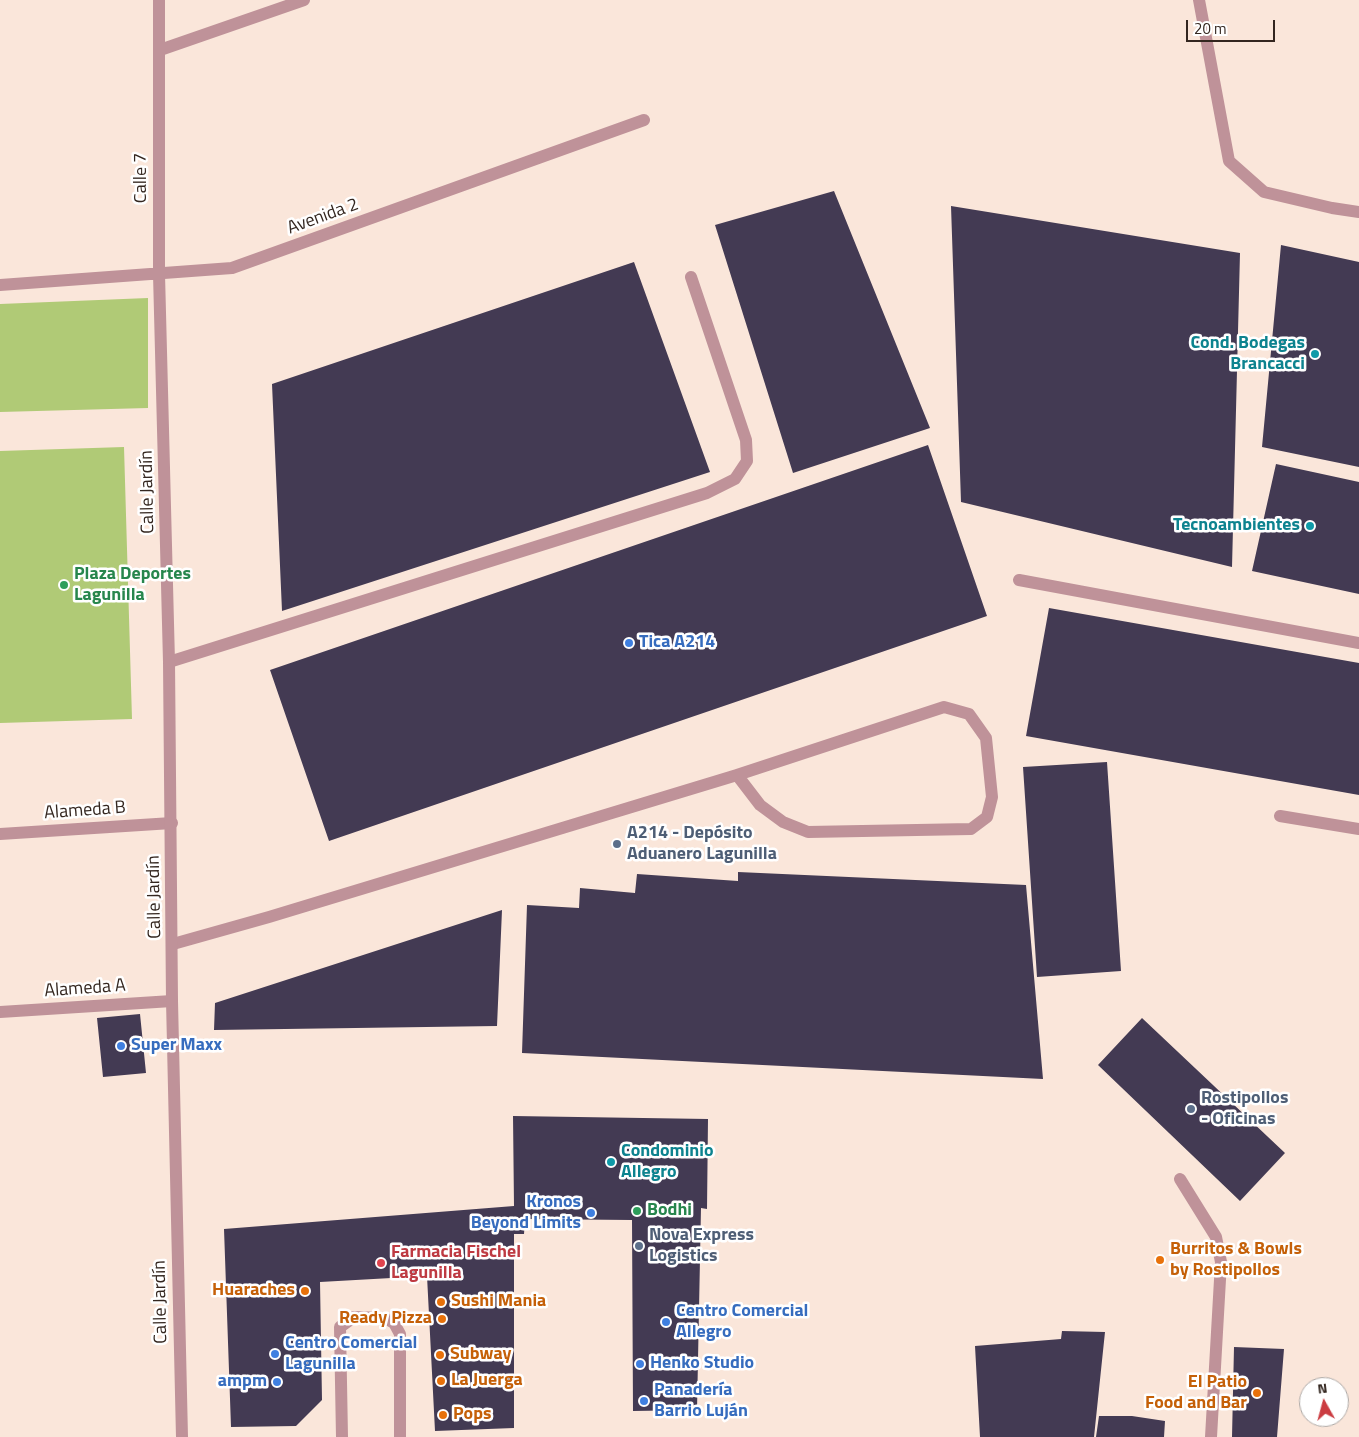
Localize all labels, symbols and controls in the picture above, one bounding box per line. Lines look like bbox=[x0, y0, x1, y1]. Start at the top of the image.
scale bar bbox=[1189, 10, 1278, 42]
text: 20 m bbox=[1194, 17, 1227, 40]
street label: Calle 7 bbox=[131, 153, 153, 203]
street label: Avenida 2 bbox=[284, 194, 362, 240]
place label: Cond. Bodegas Brancacci bbox=[1190, 333, 1305, 376]
marker: Cond. Bodegas Brancacci bbox=[1309, 348, 1321, 360]
street label: Calle Jardín bbox=[136, 450, 160, 534]
place label: Tecnoambientes bbox=[1173, 515, 1300, 537]
marker: Tecnoambientes bbox=[1304, 520, 1316, 532]
place label: Plaza Deportes Lagunilla bbox=[74, 564, 191, 606]
marker: Plaza Deportes Lagunilla bbox=[58, 579, 70, 591]
place label: Tica A214 bbox=[639, 632, 715, 654]
marker: Tica A214 bbox=[623, 637, 635, 649]
street label: Alameda B bbox=[44, 797, 126, 825]
place label: A214 - Depósito Aduanero Lagunilla bbox=[627, 823, 777, 866]
marker: A214 - Depósito Aduanero Lagunilla bbox=[611, 838, 623, 850]
street label: Calle Jardín bbox=[143, 855, 167, 939]
street label: Alameda A bbox=[44, 975, 126, 1003]
place label: Super Maxx bbox=[131, 1035, 222, 1057]
marker: Super Maxx bbox=[115, 1040, 127, 1052]
place label: Rostipollos - Oficinas bbox=[1201, 1088, 1288, 1130]
marker: Rostipollos - Oficinas bbox=[1185, 1103, 1197, 1115]
place label: Condominio Allegro bbox=[621, 1141, 714, 1184]
marker: Condominio Allegro bbox=[605, 1156, 617, 1168]
place label: Kronos Beyond Limits bbox=[471, 1192, 581, 1234]
place label: Bodhi bbox=[647, 1200, 692, 1222]
marker: Bodhi bbox=[631, 1205, 643, 1217]
marker: Kronos Beyond Limits bbox=[585, 1207, 597, 1219]
place label: Nova Express Logistics bbox=[649, 1225, 754, 1268]
place label: Burritos & Bowls by Rostipollos bbox=[1170, 1239, 1302, 1282]
marker: Nova Express Logistics bbox=[633, 1240, 645, 1252]
place label: Farmacia Fischel Lagunilla bbox=[391, 1242, 521, 1284]
marker: Burritos & Bowls by Rostipollos bbox=[1154, 1254, 1166, 1266]
marker: Farmacia Fischel Lagunilla bbox=[375, 1257, 387, 1269]
street label: Calle Jardín bbox=[149, 1260, 173, 1344]
place label: Huaraches bbox=[212, 1280, 295, 1302]
marker: Huaraches bbox=[299, 1285, 311, 1297]
place label: Sushi Mania bbox=[451, 1291, 546, 1313]
marker: Sushi Mania bbox=[435, 1296, 447, 1308]
place label: Centro Comercial Allegro bbox=[676, 1301, 808, 1344]
place label: Ready Pizza bbox=[339, 1308, 432, 1330]
marker: Ready Pizza bbox=[436, 1313, 448, 1325]
marker: Centro Comercial Allegro bbox=[660, 1316, 672, 1328]
place label: Centro Comercial Lagunilla bbox=[285, 1333, 417, 1376]
place label: Subway bbox=[450, 1344, 512, 1366]
marker: Centro Comercial Lagunilla bbox=[269, 1348, 281, 1360]
marker: Subway bbox=[434, 1349, 446, 1361]
place label: Henko Studio bbox=[650, 1353, 754, 1375]
marker: Henko Studio bbox=[634, 1358, 646, 1370]
place label: La Juerga bbox=[451, 1370, 523, 1392]
place label: ampm bbox=[218, 1371, 267, 1393]
place label: El Patio Food and Bar bbox=[1145, 1372, 1247, 1415]
marker: La Juerga bbox=[435, 1375, 447, 1387]
marker: ampm bbox=[271, 1376, 283, 1388]
north arrow bbox=[1299, 1377, 1349, 1427]
text: N bbox=[1316, 1377, 1328, 1399]
place label: Panadería Barrio Luján bbox=[654, 1380, 748, 1422]
marker: El Patio Food and Bar bbox=[1251, 1387, 1263, 1399]
marker: Panadería Barrio Luján bbox=[638, 1395, 650, 1407]
place label: Pops bbox=[453, 1404, 491, 1426]
marker: Pops bbox=[437, 1409, 449, 1421]

